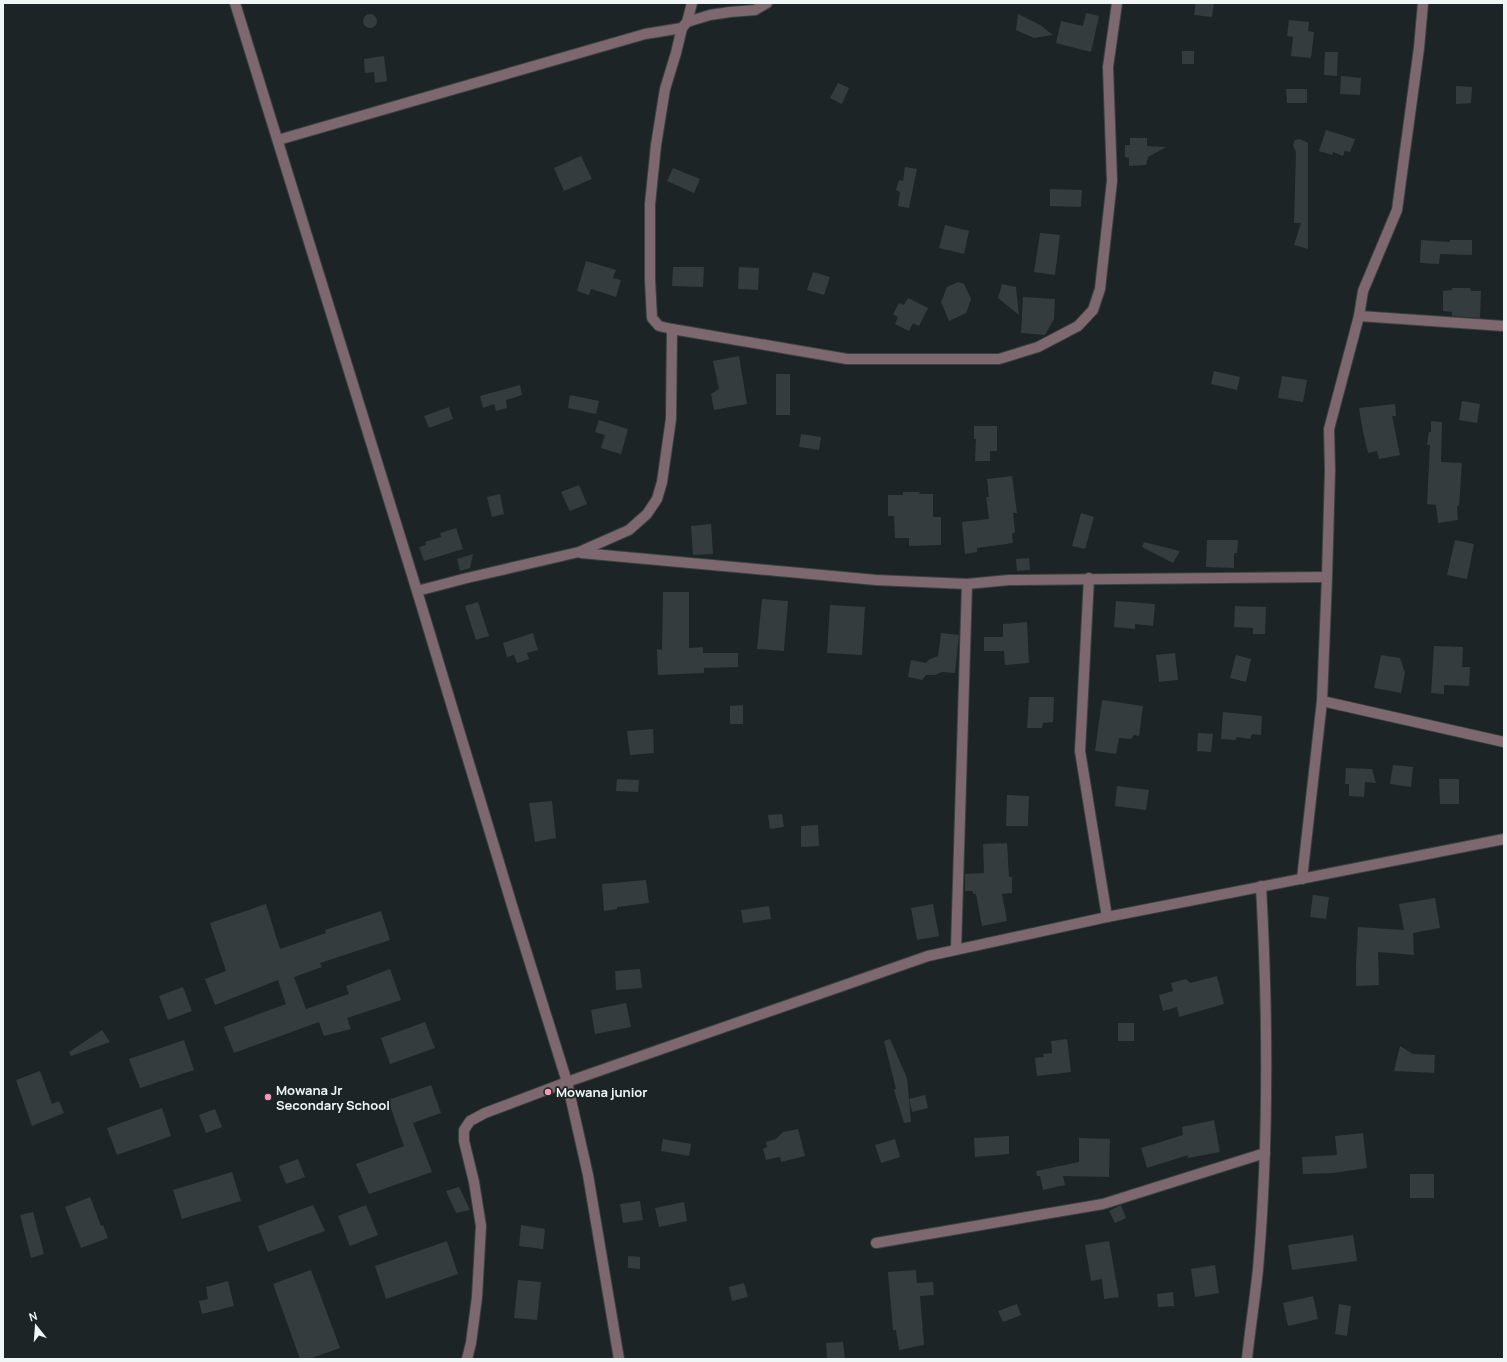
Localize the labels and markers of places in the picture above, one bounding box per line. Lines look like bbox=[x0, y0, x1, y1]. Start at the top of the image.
place label: Mowana Jr Secondary School bbox=[276, 1081, 390, 1114]
place label: Mowana junior bbox=[556, 1083, 648, 1101]
marker: Mowana junior bbox=[543, 1087, 553, 1097]
marker: Mowana Jr Secondary School bbox=[263, 1092, 273, 1102]

